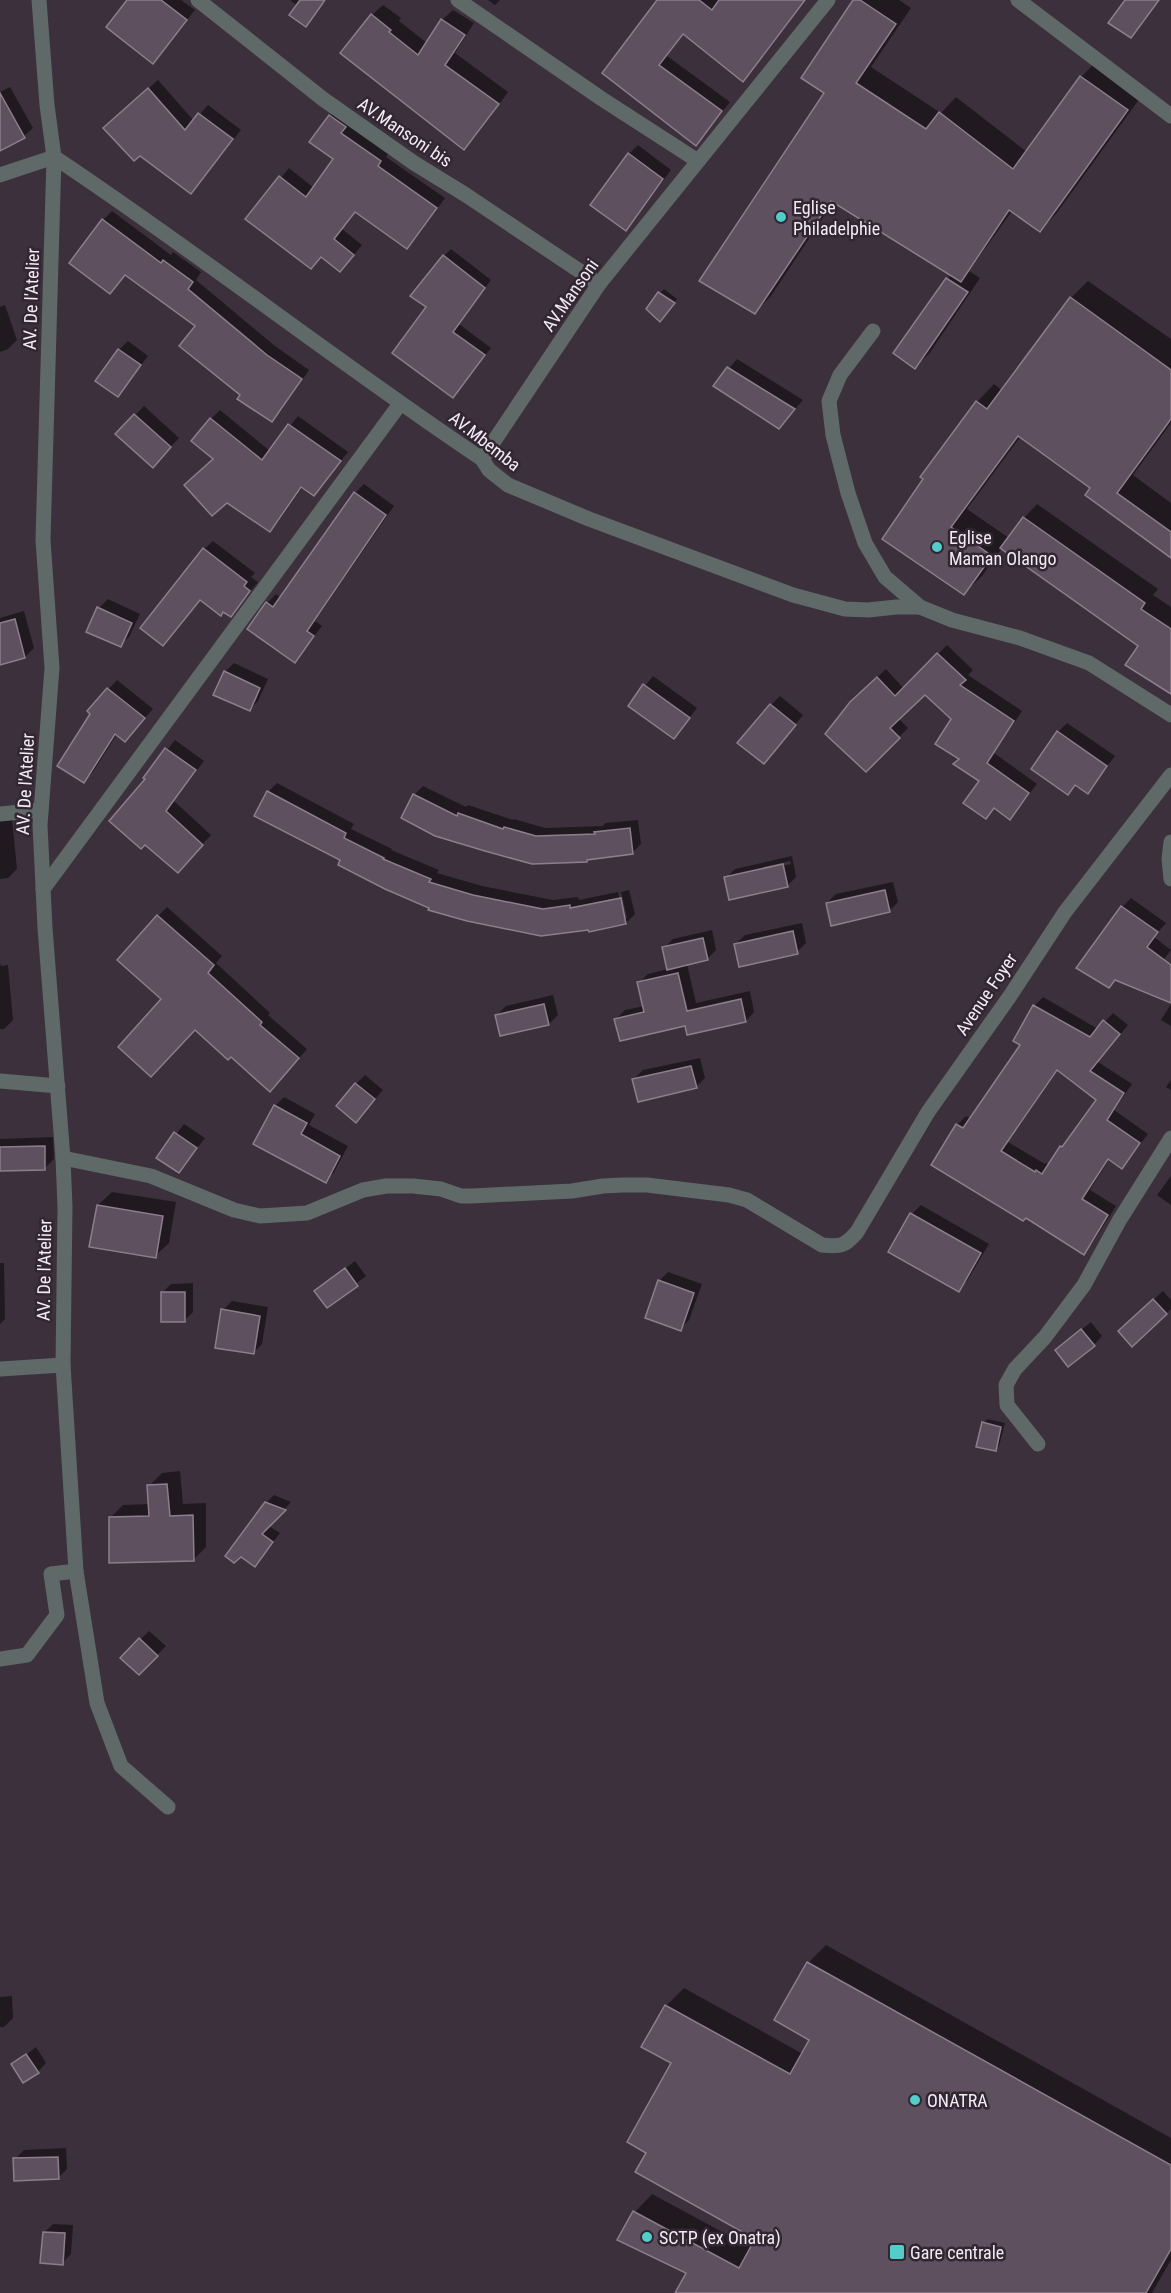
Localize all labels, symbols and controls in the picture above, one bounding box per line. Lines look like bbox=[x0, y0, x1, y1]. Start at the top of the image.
street label: AV.Mansoni bis bbox=[354, 93, 456, 171]
place label: Eglise Philadelphie bbox=[793, 197, 880, 239]
marker: Eglise Philadelphie bbox=[774, 210, 788, 224]
street label: AV. De l'Atelier bbox=[19, 247, 43, 350]
street label: AV.Mansoni bbox=[537, 255, 603, 335]
street label: AV.Mbemba bbox=[445, 407, 525, 475]
place label: Eglise Maman Olango bbox=[949, 527, 1056, 569]
marker: Eglise Maman Olango bbox=[930, 540, 944, 554]
street label: AV. De l'Atelier bbox=[12, 732, 38, 835]
street label: Avenue Foyer bbox=[951, 948, 1021, 1039]
street label: AV. De l'Atelier bbox=[33, 1218, 55, 1321]
place label: ONATRA bbox=[927, 2090, 988, 2111]
marker: ONATRA bbox=[908, 2093, 922, 2107]
place label: SCTP (ex Onatra) bbox=[659, 2227, 781, 2249]
marker: SCTP (ex Onatra) bbox=[640, 2230, 654, 2244]
place label: Gare centrale bbox=[910, 2242, 1004, 2263]
marker: Gare centrale bbox=[888, 2243, 906, 2261]

